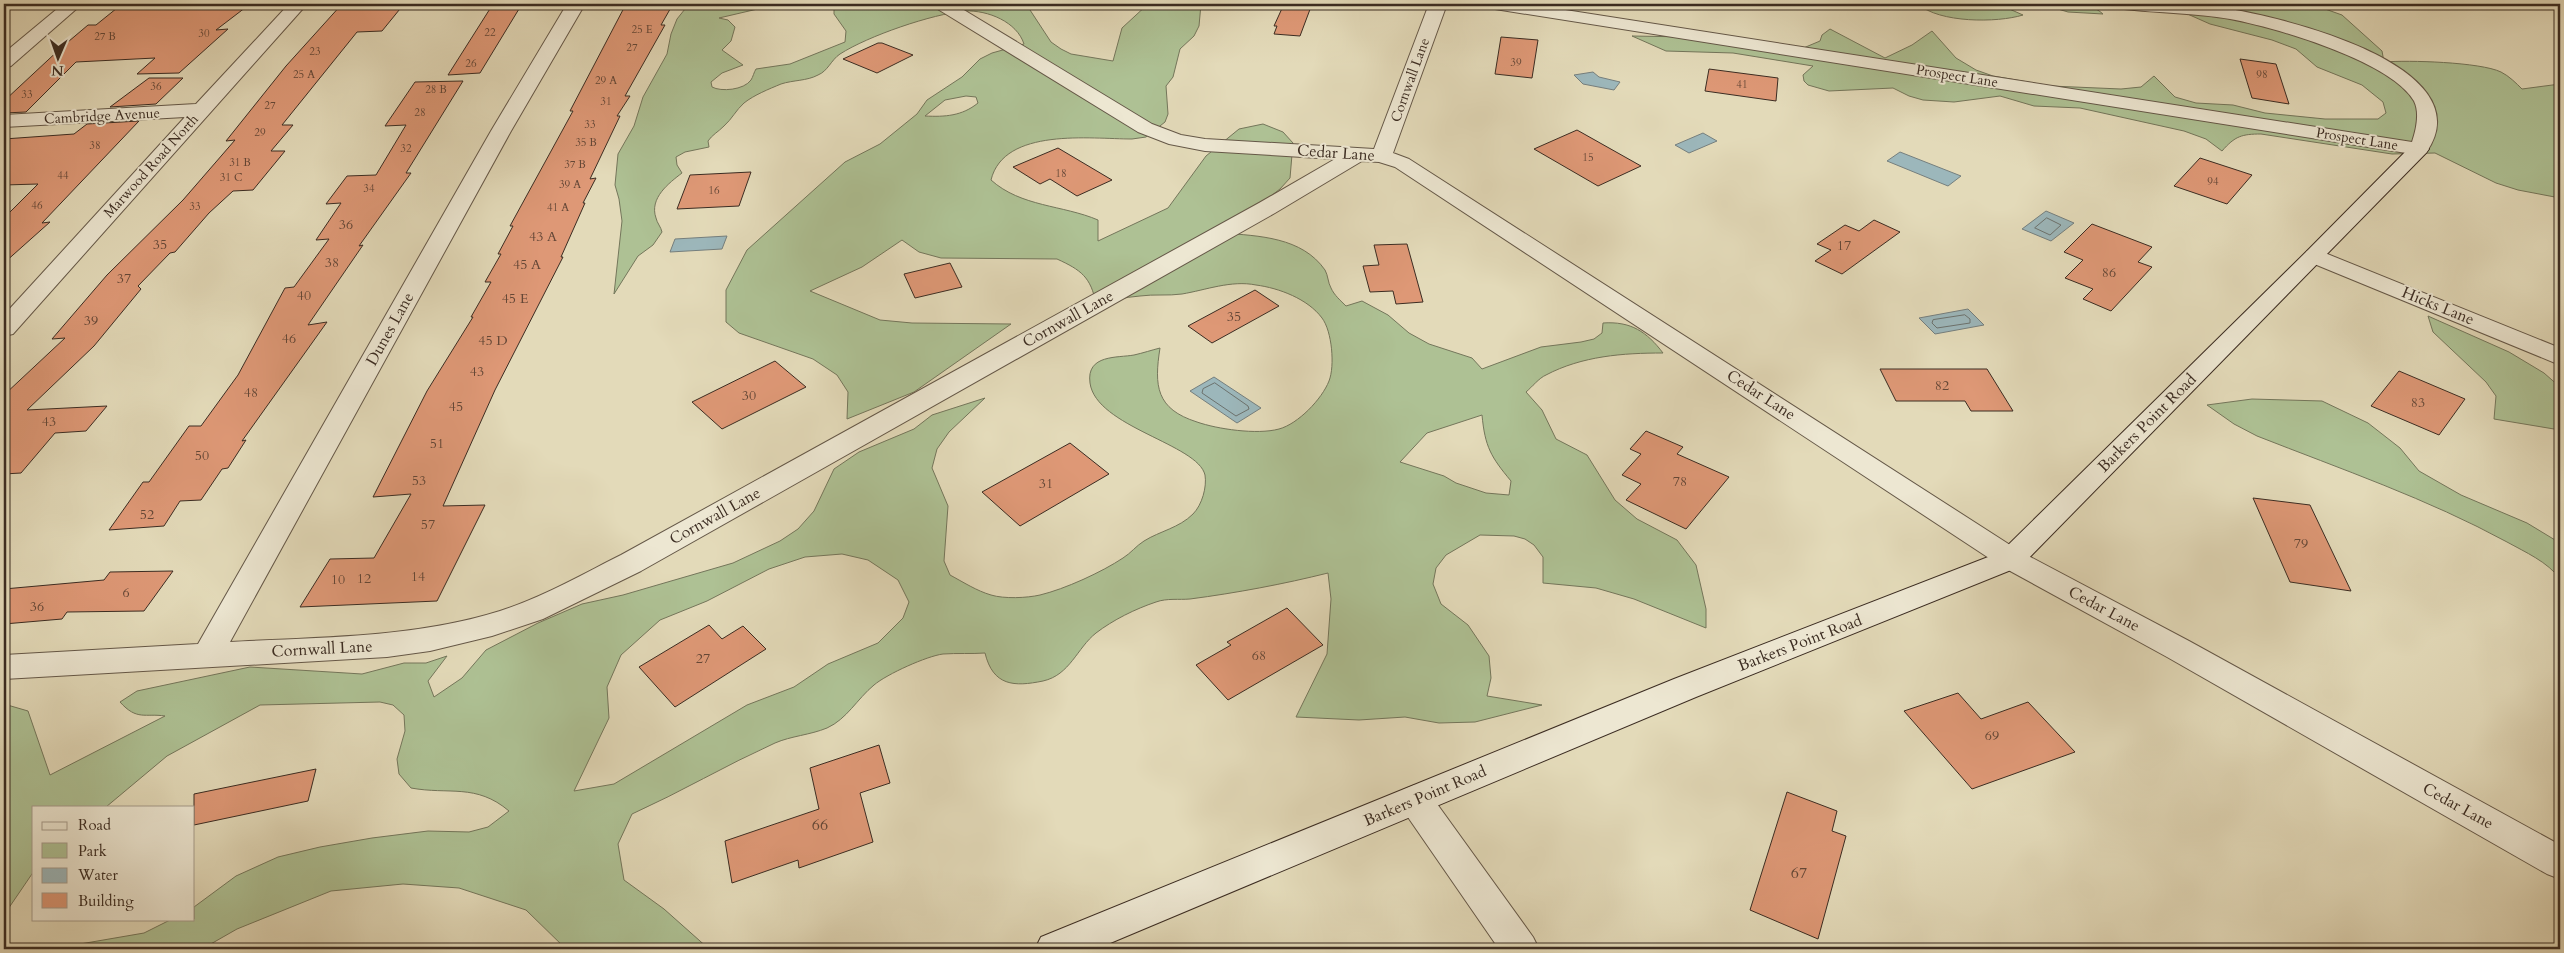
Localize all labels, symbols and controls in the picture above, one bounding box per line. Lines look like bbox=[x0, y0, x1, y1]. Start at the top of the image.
house number: 25 E bbox=[631, 22, 653, 37]
house number: 22 bbox=[484, 25, 496, 40]
house number: 30 bbox=[198, 26, 210, 41]
house number: 27 B bbox=[94, 29, 116, 44]
north arrow bbox=[32, 32, 82, 82]
street label: Cornwall Lane bbox=[1386, 35, 1434, 125]
house number: 27 bbox=[626, 40, 638, 55]
house number: 23 bbox=[309, 44, 321, 59]
house number: 39 bbox=[1510, 55, 1522, 70]
house number: 26 bbox=[465, 56, 477, 71]
street label: Prospect Lane bbox=[1915, 60, 1999, 92]
text: N bbox=[51, 61, 64, 80]
house number: 25 A bbox=[293, 67, 315, 82]
house number: 98 bbox=[2256, 67, 2268, 82]
house number: 29 A bbox=[595, 73, 617, 88]
house number: 41 bbox=[1736, 77, 1748, 92]
house number: 36 bbox=[150, 79, 162, 94]
house number: 28 B bbox=[425, 82, 447, 97]
house number: 33 bbox=[21, 87, 33, 102]
house number: 31 bbox=[600, 94, 612, 109]
house number: 27 bbox=[264, 98, 276, 113]
street label: Cambridge Avenue bbox=[44, 103, 160, 129]
house number: 28 bbox=[414, 105, 426, 120]
street label: Marwood Road North bbox=[99, 110, 203, 222]
house number: 33 bbox=[584, 117, 596, 132]
street label: Prospect Lane bbox=[2315, 123, 2399, 155]
house number: 29 bbox=[254, 125, 266, 140]
house number: 35 B bbox=[575, 135, 597, 150]
house number: 38 bbox=[89, 138, 101, 153]
street label: Cedar Lane bbox=[1296, 139, 1376, 167]
house number: 32 bbox=[400, 141, 412, 156]
house number: 15 bbox=[1582, 150, 1594, 165]
house number: 31 B bbox=[229, 155, 251, 170]
house number: 37 B bbox=[564, 157, 586, 172]
house number: 18 bbox=[1055, 166, 1067, 181]
house number: 44 bbox=[57, 168, 69, 183]
house number: 31 C bbox=[220, 170, 242, 185]
house number: 94 bbox=[2207, 174, 2219, 189]
house number: 39 A bbox=[559, 177, 581, 192]
house number: 34 bbox=[363, 181, 375, 196]
house number: 16 bbox=[708, 183, 720, 198]
house number: 46 bbox=[31, 198, 43, 213]
house number: 33 bbox=[189, 199, 201, 214]
house number: 41 A bbox=[547, 200, 569, 215]
house number: 36 bbox=[339, 215, 353, 234]
house number: 43 A bbox=[529, 227, 557, 246]
house number: 35 bbox=[153, 235, 167, 254]
house number: 17 bbox=[1837, 236, 1851, 255]
house number: 38 bbox=[325, 253, 339, 272]
house number: 45 A bbox=[513, 255, 541, 274]
house number: 86 bbox=[2102, 263, 2116, 282]
house number: 37 bbox=[117, 269, 131, 288]
street label: Hicks Lane bbox=[2398, 282, 2478, 330]
street label: Cornwall Lane bbox=[1019, 285, 1117, 353]
house number: 40 bbox=[297, 286, 311, 305]
street label: Dunes Lane bbox=[361, 288, 419, 370]
house number: 45 E bbox=[502, 289, 529, 308]
house number: 35 bbox=[1227, 307, 1241, 326]
house number: 39 bbox=[84, 311, 98, 330]
house number: 46 bbox=[282, 329, 296, 348]
house number: 45 D bbox=[478, 331, 508, 350]
house number: 43 bbox=[470, 362, 484, 381]
street label: Cedar Lane bbox=[1722, 365, 1800, 425]
street label: Barkers Point Road bbox=[2093, 369, 2201, 477]
house number: 82 bbox=[1935, 376, 1949, 395]
house number: 48 bbox=[244, 383, 258, 402]
house number: 30 bbox=[742, 386, 756, 405]
house number: 83 bbox=[2411, 393, 2425, 412]
house number: 45 bbox=[449, 397, 463, 416]
house number: 43 bbox=[42, 412, 56, 431]
house number: 51 bbox=[430, 434, 444, 453]
house number: 50 bbox=[195, 446, 209, 465]
house number: 53 bbox=[412, 471, 426, 490]
house number: 78 bbox=[1673, 472, 1687, 491]
house number: 31 bbox=[1039, 474, 1053, 493]
street label: Cornwall Lane bbox=[666, 482, 764, 550]
house number: 52 bbox=[140, 505, 154, 524]
house number: 57 bbox=[421, 515, 435, 534]
house number: 79 bbox=[2294, 534, 2308, 553]
house number: 14 bbox=[411, 567, 425, 586]
house number: 12 bbox=[357, 569, 371, 588]
house number: 10 bbox=[331, 570, 345, 589]
street label: Cedar Lane bbox=[2064, 581, 2144, 637]
house number: 6 bbox=[122, 583, 130, 602]
house number: 36 bbox=[30, 597, 44, 616]
street label: Barkers Point Road bbox=[1735, 609, 1866, 677]
street label: Cornwall Lane bbox=[271, 635, 373, 663]
house number: 68 bbox=[1252, 646, 1266, 665]
house number: 27 bbox=[696, 649, 710, 668]
house number: 69 bbox=[1985, 726, 1999, 745]
street label: Barkers Point Road bbox=[1360, 760, 1490, 832]
street label: Cedar Lane bbox=[2419, 777, 2497, 835]
legend bbox=[32, 806, 195, 920]
house number: 66 bbox=[812, 814, 828, 836]
text: Road bbox=[78, 815, 111, 835]
text: Park bbox=[78, 841, 107, 861]
house number: 67 bbox=[1791, 862, 1807, 884]
text: Water bbox=[77, 865, 119, 885]
text: Building bbox=[78, 891, 134, 911]

